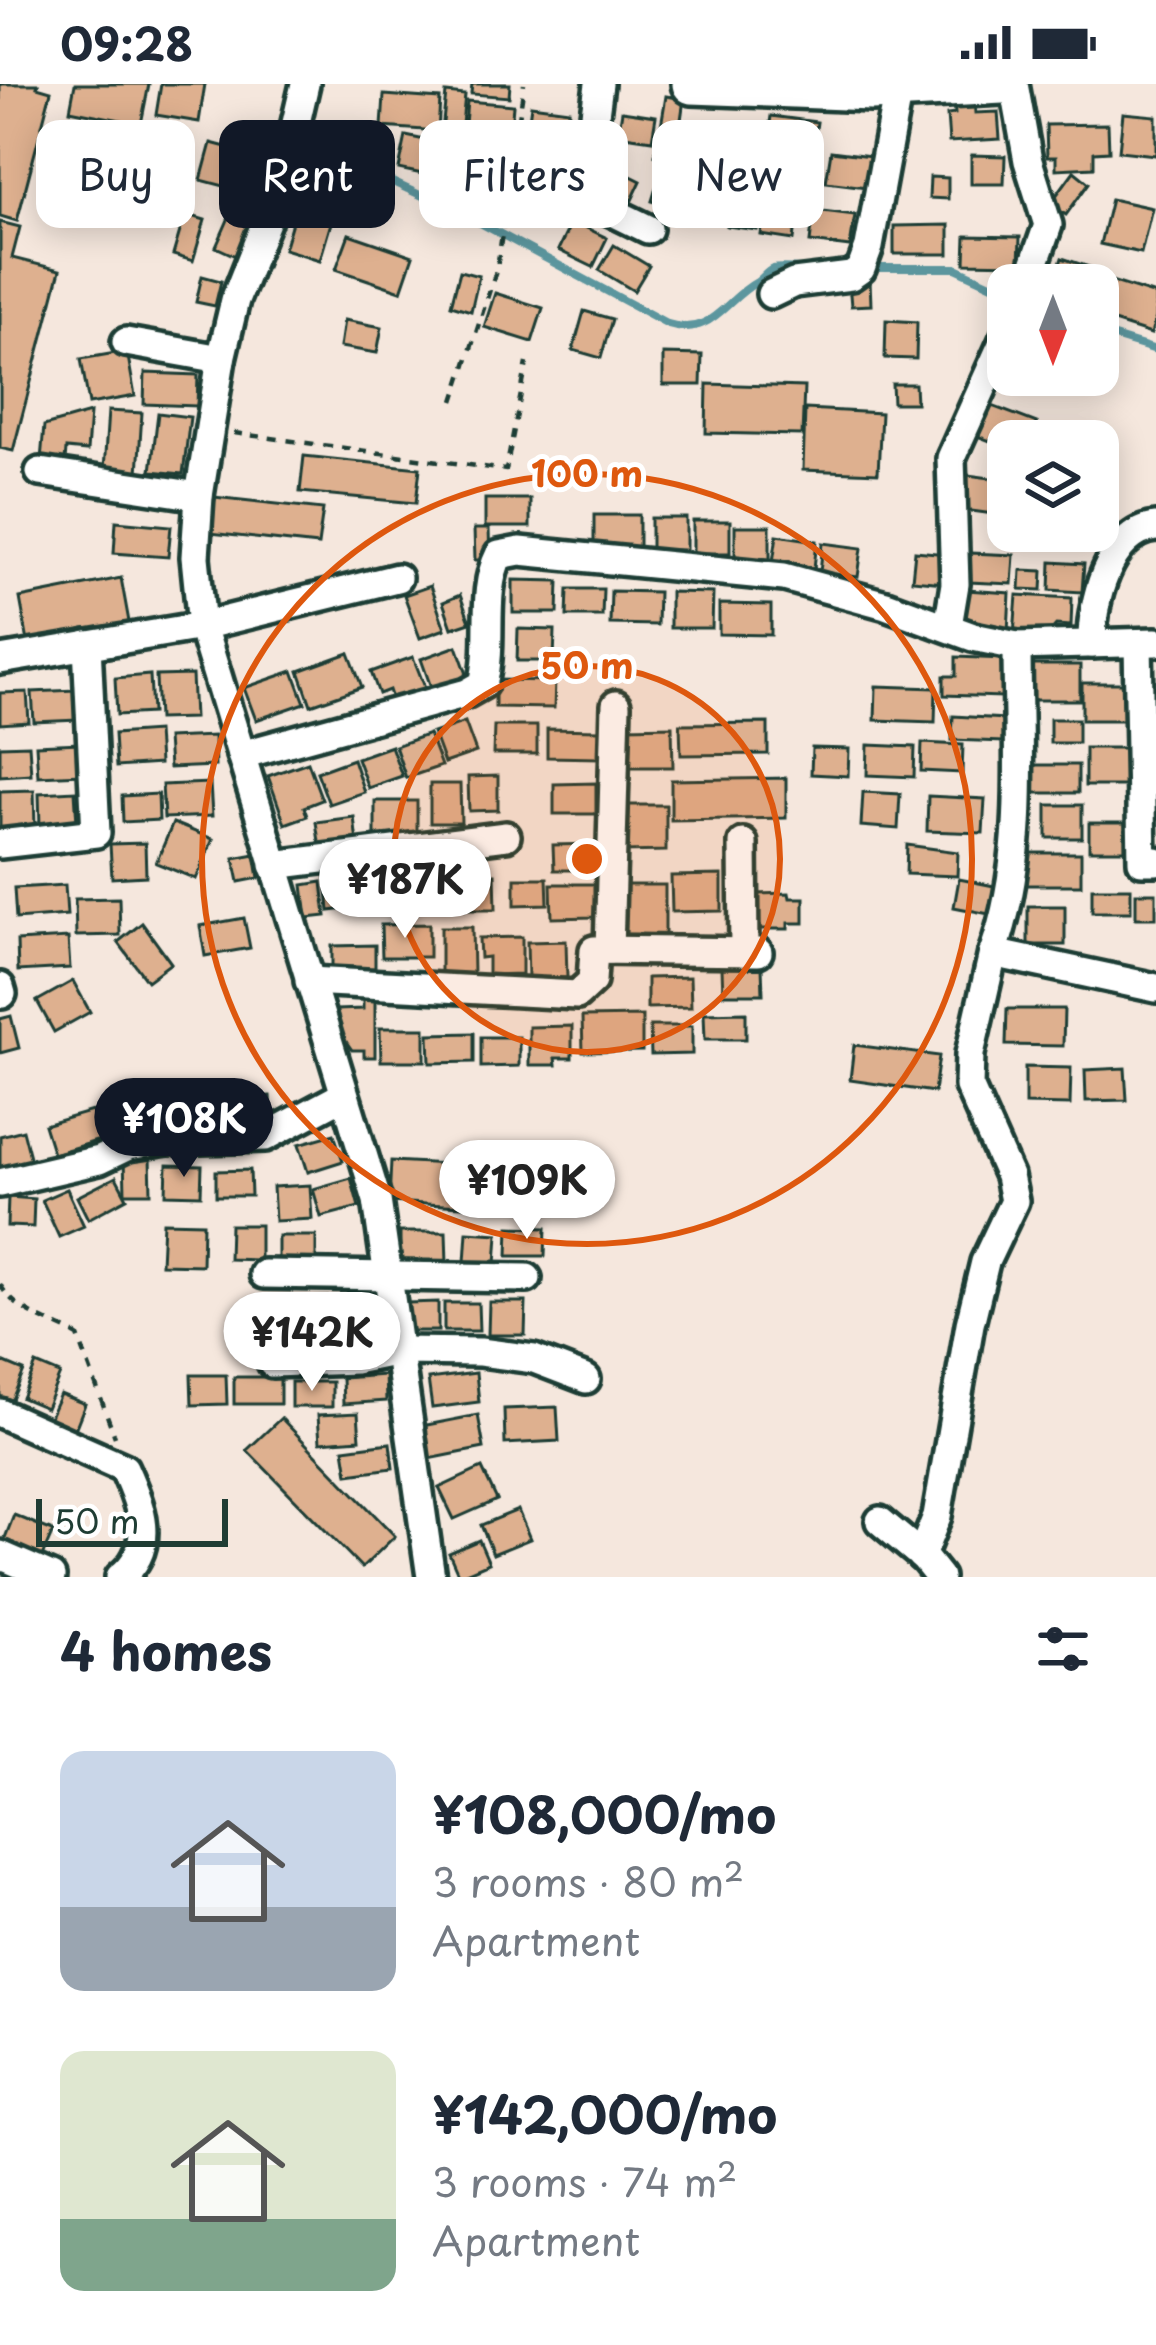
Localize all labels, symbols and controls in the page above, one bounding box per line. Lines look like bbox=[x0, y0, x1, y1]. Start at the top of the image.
text: 09:28 bbox=[60, 8, 193, 76]
chip: Buy bbox=[36, 120, 195, 228]
chip: Rent bbox=[219, 120, 395, 228]
chip: Filters bbox=[419, 120, 628, 228]
chip: New bbox=[652, 120, 824, 228]
north arrow bbox=[987, 264, 1119, 396]
map controls bbox=[987, 264, 1119, 552]
button: layers bbox=[987, 420, 1119, 552]
text: 100 m bbox=[531, 445, 643, 499]
text: 50 m bbox=[540, 637, 634, 691]
centre of rings bbox=[566, 838, 608, 880]
pin: ¥187K bbox=[321, 839, 489, 941]
text: ¥187K bbox=[346, 848, 464, 907]
pin: ¥108K bbox=[100, 1078, 268, 1180]
text: ¥108K bbox=[121, 1087, 247, 1146]
pin: ¥109K bbox=[443, 1140, 611, 1242]
text: ¥109K bbox=[466, 1149, 588, 1208]
pin: ¥142K bbox=[228, 1292, 396, 1394]
text: ¥142K bbox=[251, 1301, 373, 1360]
scale bar bbox=[36, 1493, 228, 1546]
text: 50 m bbox=[54, 1495, 140, 1545]
text: 4 homes bbox=[60, 1611, 272, 1688]
icon: filters bbox=[1030, 1616, 1096, 1682]
text: ¥108,000/mo bbox=[432, 1774, 776, 1851]
icon: home bbox=[156, 1799, 300, 1943]
text: 3 rooms · 80 m² bbox=[432, 1851, 744, 1910]
text: Apartment bbox=[432, 1910, 640, 1969]
text: ¥142,000/mo bbox=[432, 2074, 777, 2151]
icon: home bbox=[156, 2099, 300, 2243]
text: 3 rooms · 74 m² bbox=[432, 2151, 737, 2210]
text: Apartment bbox=[432, 2210, 640, 2269]

